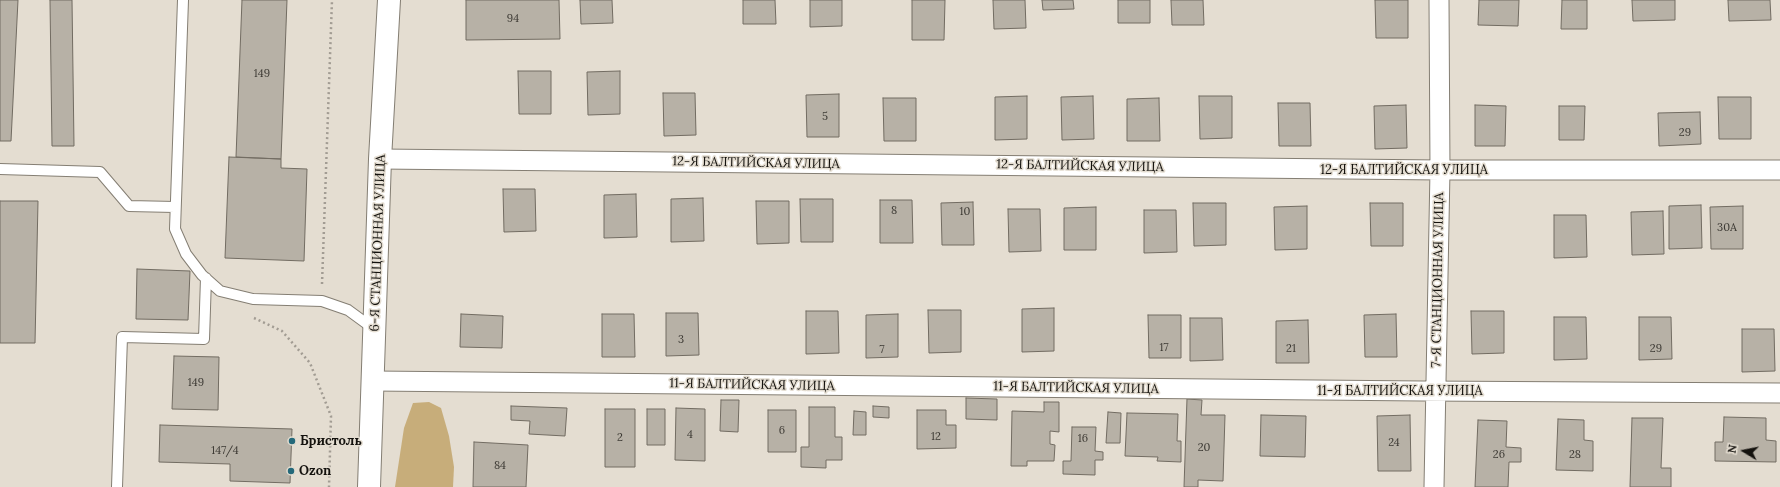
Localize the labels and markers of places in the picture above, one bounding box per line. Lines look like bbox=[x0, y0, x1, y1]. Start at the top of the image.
place label: Бристоль bbox=[300, 433, 362, 449]
marker: Бристоль bbox=[287, 436, 297, 446]
place label: Ozon bbox=[299, 463, 331, 479]
marker: Ozon bbox=[286, 466, 296, 476]

